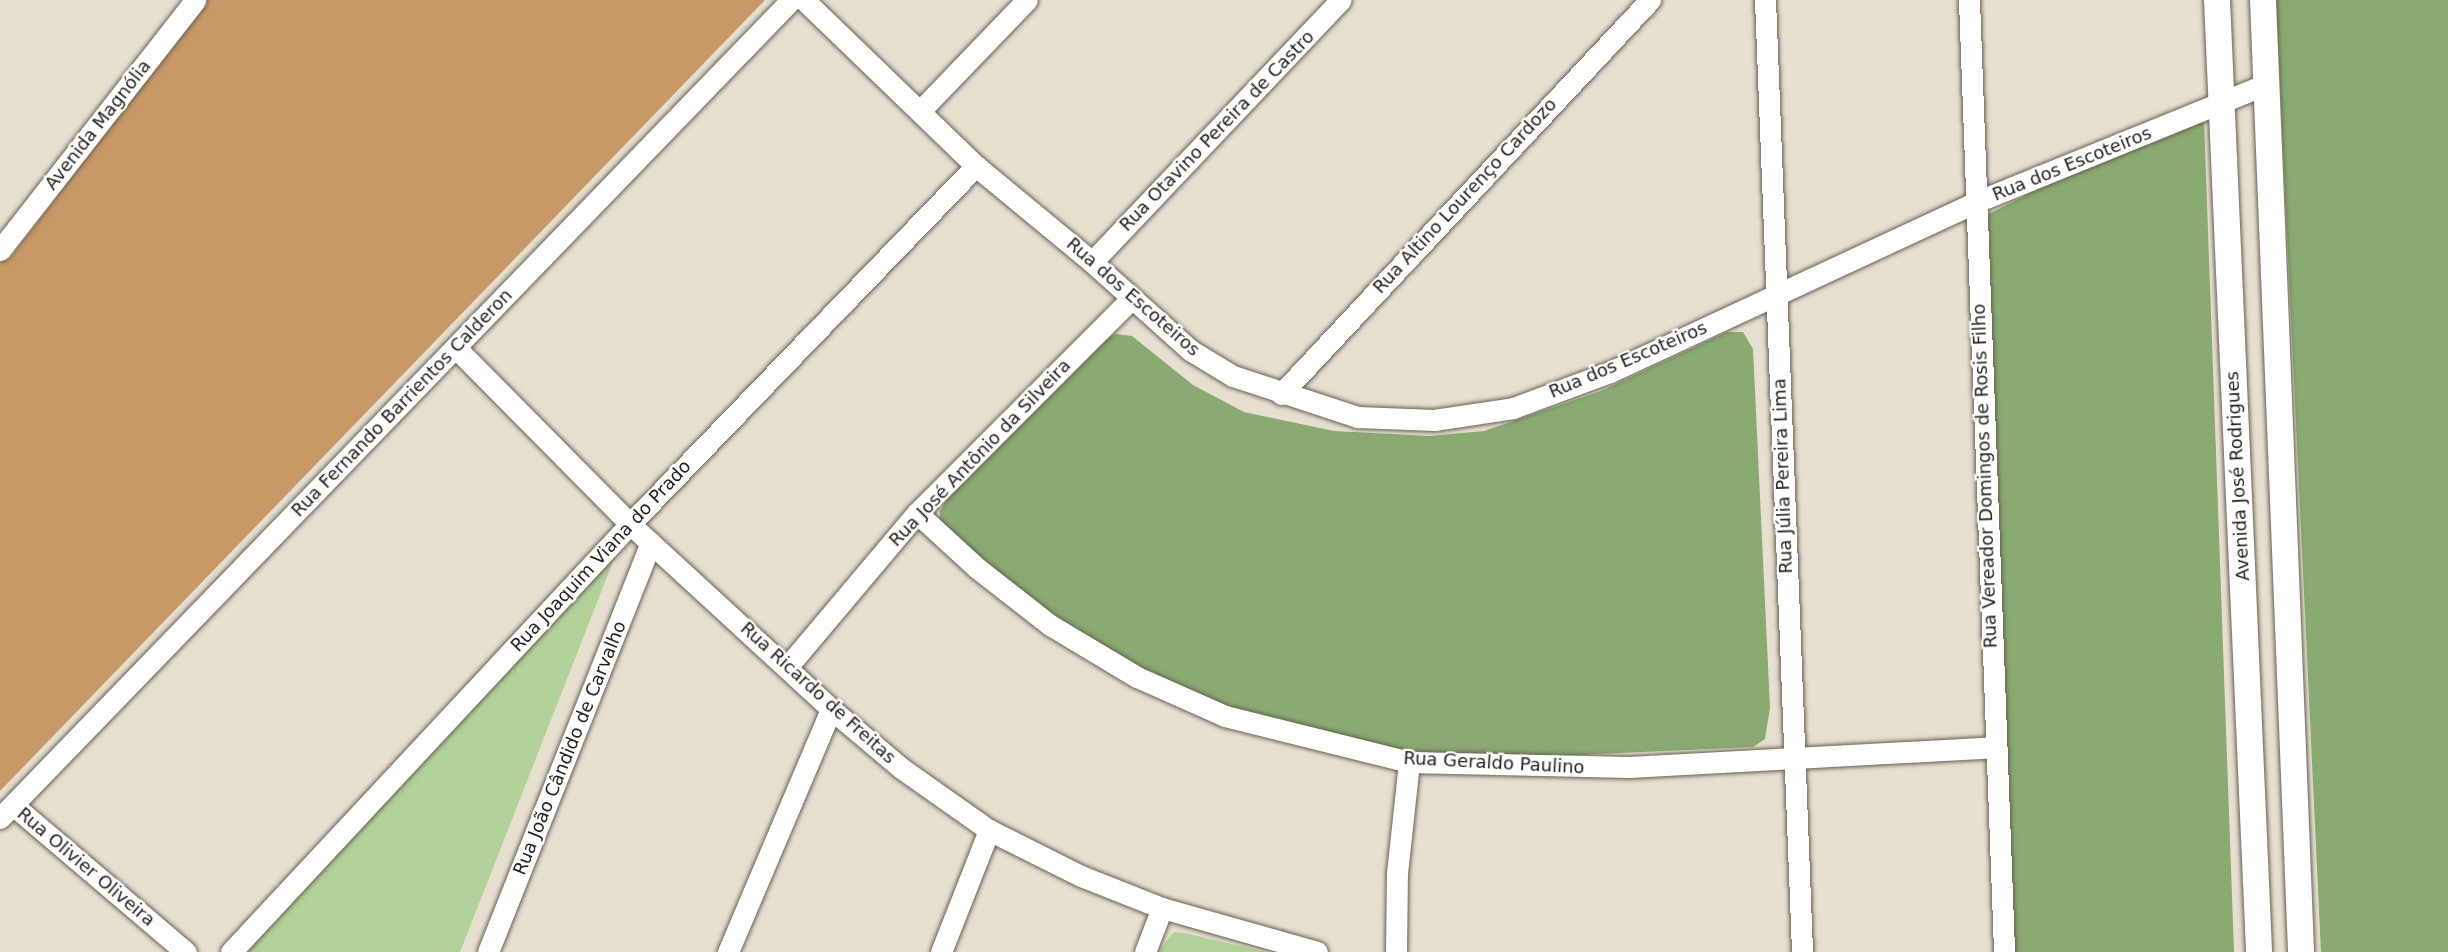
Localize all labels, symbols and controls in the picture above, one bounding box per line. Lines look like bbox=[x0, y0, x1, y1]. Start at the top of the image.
street label: Rua Otavino Pereira de Castro bbox=[1115, 26, 1319, 236]
street label: Avenida Magnólia bbox=[41, 56, 155, 194]
street label: Rua Altino Lourenço Cardozo bbox=[1369, 94, 1561, 298]
street label: Rua dos Escoteiros bbox=[1989, 122, 2155, 206]
street label: Rua dos Escoteiros bbox=[1062, 233, 1204, 361]
street label: Rua Fernando Barrientos Calderon bbox=[287, 285, 517, 521]
street label: Rua Vereador Domingos de Rosis Filho bbox=[1968, 303, 2002, 649]
street label: Rua dos Escoteiros bbox=[1546, 317, 1710, 403]
street label: Rua José Antônio da Silveira bbox=[885, 355, 1075, 551]
street label: Avenida José Rodrigues bbox=[2222, 371, 2254, 581]
street label: Rua Júlia Pereira Lima bbox=[1769, 378, 1797, 574]
street label: Rua Joaquim Viana do Prado bbox=[506, 456, 696, 656]
street label: Rua João Cândido de Carvalho bbox=[509, 618, 631, 878]
street label: Rua Ricardo de Freitas bbox=[736, 618, 900, 768]
street label: Rua Geraldo Paulino bbox=[1403, 747, 1585, 779]
street label: Rua Olivier Oliveira bbox=[13, 803, 159, 931]

